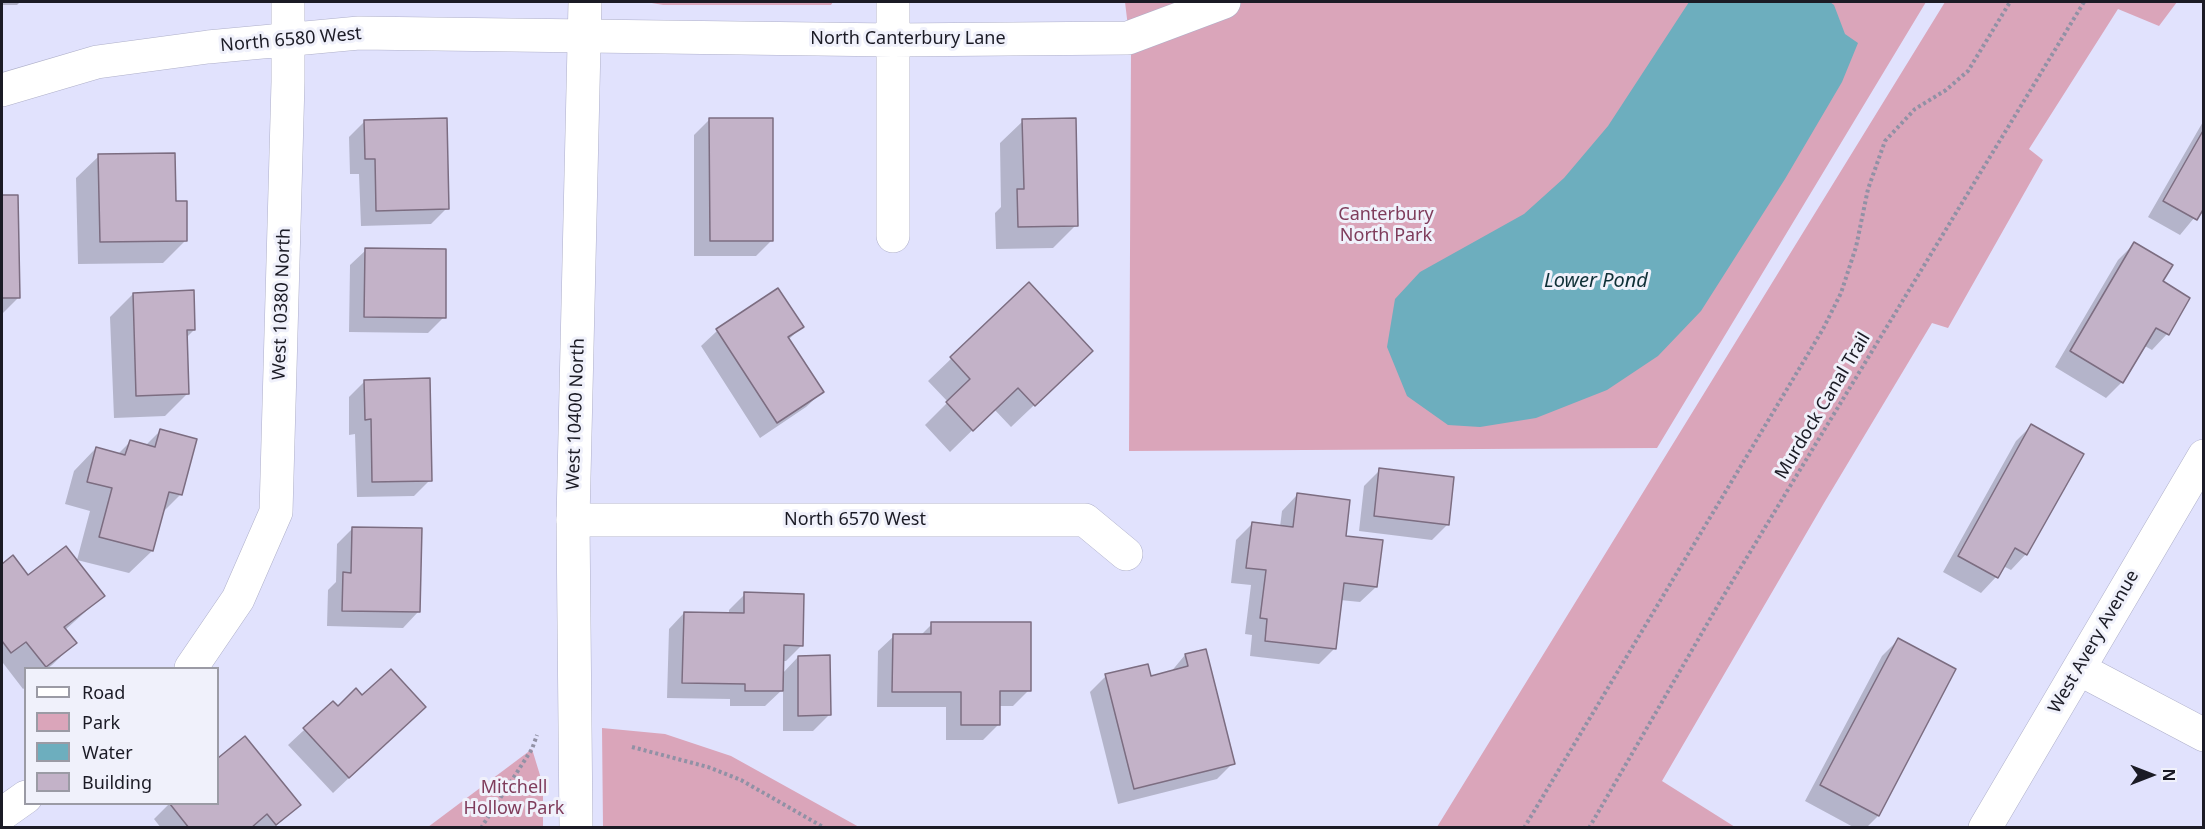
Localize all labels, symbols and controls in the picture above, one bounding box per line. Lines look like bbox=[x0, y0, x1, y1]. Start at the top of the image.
street label: North 6580 West bbox=[219, 23, 363, 57]
street label: North Canterbury Lane bbox=[810, 28, 1006, 50]
park label: Canterbury North Park bbox=[1338, 204, 1434, 246]
street label: West 10380 North bbox=[269, 228, 295, 380]
water label: Lower Pond bbox=[1544, 269, 1648, 293]
street label: Murdock Canal Trail bbox=[1771, 329, 1875, 483]
street label: West 10400 North bbox=[563, 338, 589, 490]
street label: North 6570 West bbox=[784, 509, 926, 531]
street label: West Avery Avenue bbox=[2044, 567, 2144, 717]
legend bbox=[24, 667, 219, 805]
text: Road bbox=[82, 680, 125, 704]
text: Park bbox=[82, 710, 120, 734]
text: Water bbox=[82, 740, 133, 764]
north arrow bbox=[2121, 745, 2181, 805]
text: N bbox=[2158, 768, 2180, 782]
text: Building bbox=[82, 770, 152, 794]
park label: Mitchell Hollow Park bbox=[464, 777, 564, 820]

